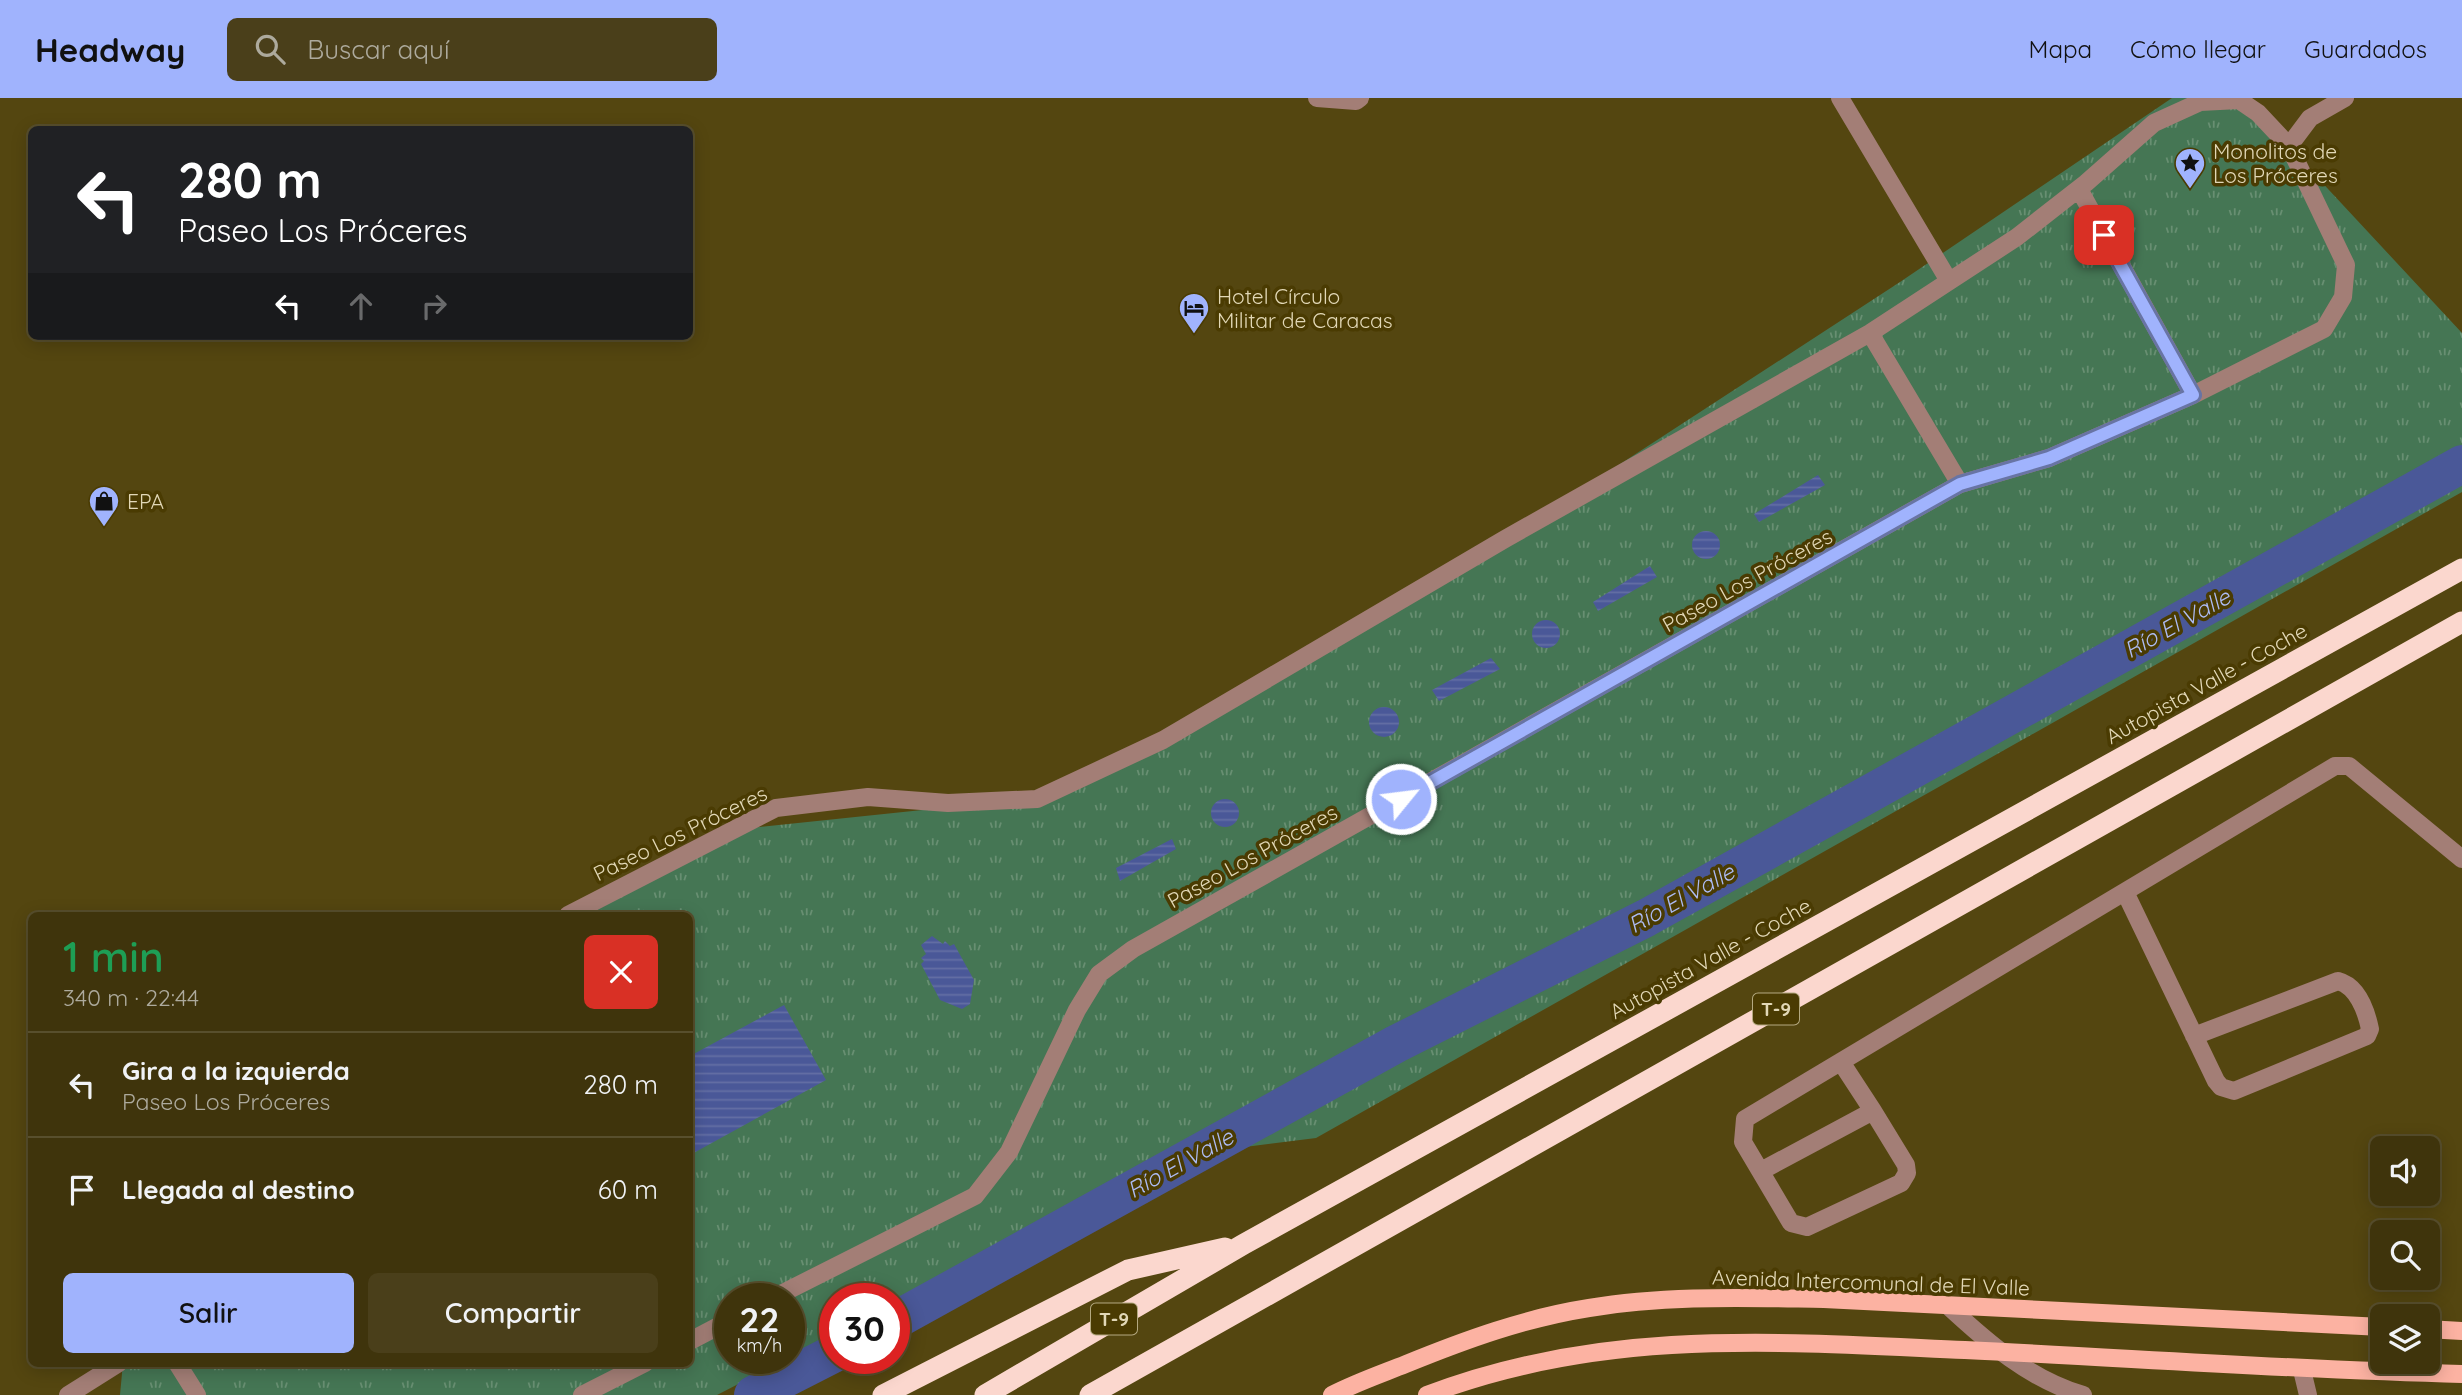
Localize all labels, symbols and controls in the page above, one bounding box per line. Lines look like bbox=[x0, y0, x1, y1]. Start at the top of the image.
search box bbox=[227, 18, 717, 81]
text: Headway bbox=[35, 29, 185, 70]
icon: search bbox=[251, 30, 289, 68]
text: Buscar aquí bbox=[307, 33, 449, 66]
text: Mapa bbox=[2029, 34, 2092, 64]
text: Cómo llegar bbox=[2130, 34, 2266, 64]
text: Guardados bbox=[2304, 34, 2427, 64]
place label: Monolitos de Los Próceres bbox=[2213, 138, 2338, 188]
place icon: Monolitos de Los Próceres bbox=[2173, 146, 2207, 190]
text: 280 m bbox=[178, 149, 322, 210]
icon: left bbox=[63, 154, 154, 245]
pin bbox=[2074, 205, 2134, 265]
text: Paseo Los Próceres bbox=[178, 210, 468, 250]
icon: arrive bbox=[2085, 216, 2123, 254]
place label: Hotel Círculo Militar de Caracas bbox=[1217, 283, 1393, 333]
icon: left bbox=[269, 287, 307, 325]
icon: ahead bbox=[342, 287, 380, 325]
icon: right bbox=[415, 287, 453, 325]
hotel icon: Hotel Círculo Militar de Caracas bbox=[1177, 291, 1211, 335]
shop icon: EPA bbox=[87, 484, 121, 528]
place label: EPA bbox=[127, 488, 164, 514]
street label: Paseo Los Próceres bbox=[1658, 523, 1836, 637]
water label: Río El Valle bbox=[2119, 581, 2236, 664]
street label: Autopista Valle - Coche bbox=[2101, 617, 2311, 749]
position arrow bbox=[1364, 762, 1438, 836]
street label: Paseo Los Próceres bbox=[589, 780, 771, 886]
street label: Paseo Los Próceres bbox=[1163, 799, 1341, 913]
water label: Río El Valle bbox=[1623, 856, 1740, 939]
street label: Autopista Valle - Coche bbox=[1605, 892, 1815, 1024]
text: 1 min bbox=[63, 930, 164, 983]
button: close bbox=[584, 935, 658, 1009]
text: 340 m · 22:44 bbox=[63, 983, 199, 1012]
road number: T-9 bbox=[1753, 994, 1799, 1024]
text: Gira a la izquierda bbox=[122, 1054, 350, 1087]
icon: left bbox=[63, 1066, 101, 1104]
text: 280 m bbox=[583, 1068, 658, 1101]
text: Paseo Los Próceres bbox=[122, 1087, 330, 1116]
water label: Río El Valle bbox=[1122, 1121, 1239, 1204]
map controls bbox=[2370, 1136, 2440, 1374]
button: sound bbox=[2370, 1136, 2440, 1206]
icon: arrive bbox=[63, 1171, 101, 1209]
text: Llegada al destino bbox=[122, 1173, 355, 1206]
text: 60 m bbox=[598, 1173, 658, 1206]
button: search bbox=[2370, 1220, 2440, 1290]
street label: Avenida Intercomunal de El Valle bbox=[1712, 1263, 2030, 1301]
button: Salir bbox=[63, 1273, 354, 1353]
button: Compartir bbox=[368, 1273, 658, 1353]
speed limit sign: 30 bbox=[819, 1283, 910, 1374]
text: 22 bbox=[740, 1297, 779, 1341]
road number: T-9 bbox=[1091, 1303, 1137, 1334]
button: layers bbox=[2370, 1304, 2440, 1374]
text: km/h bbox=[737, 1334, 782, 1357]

